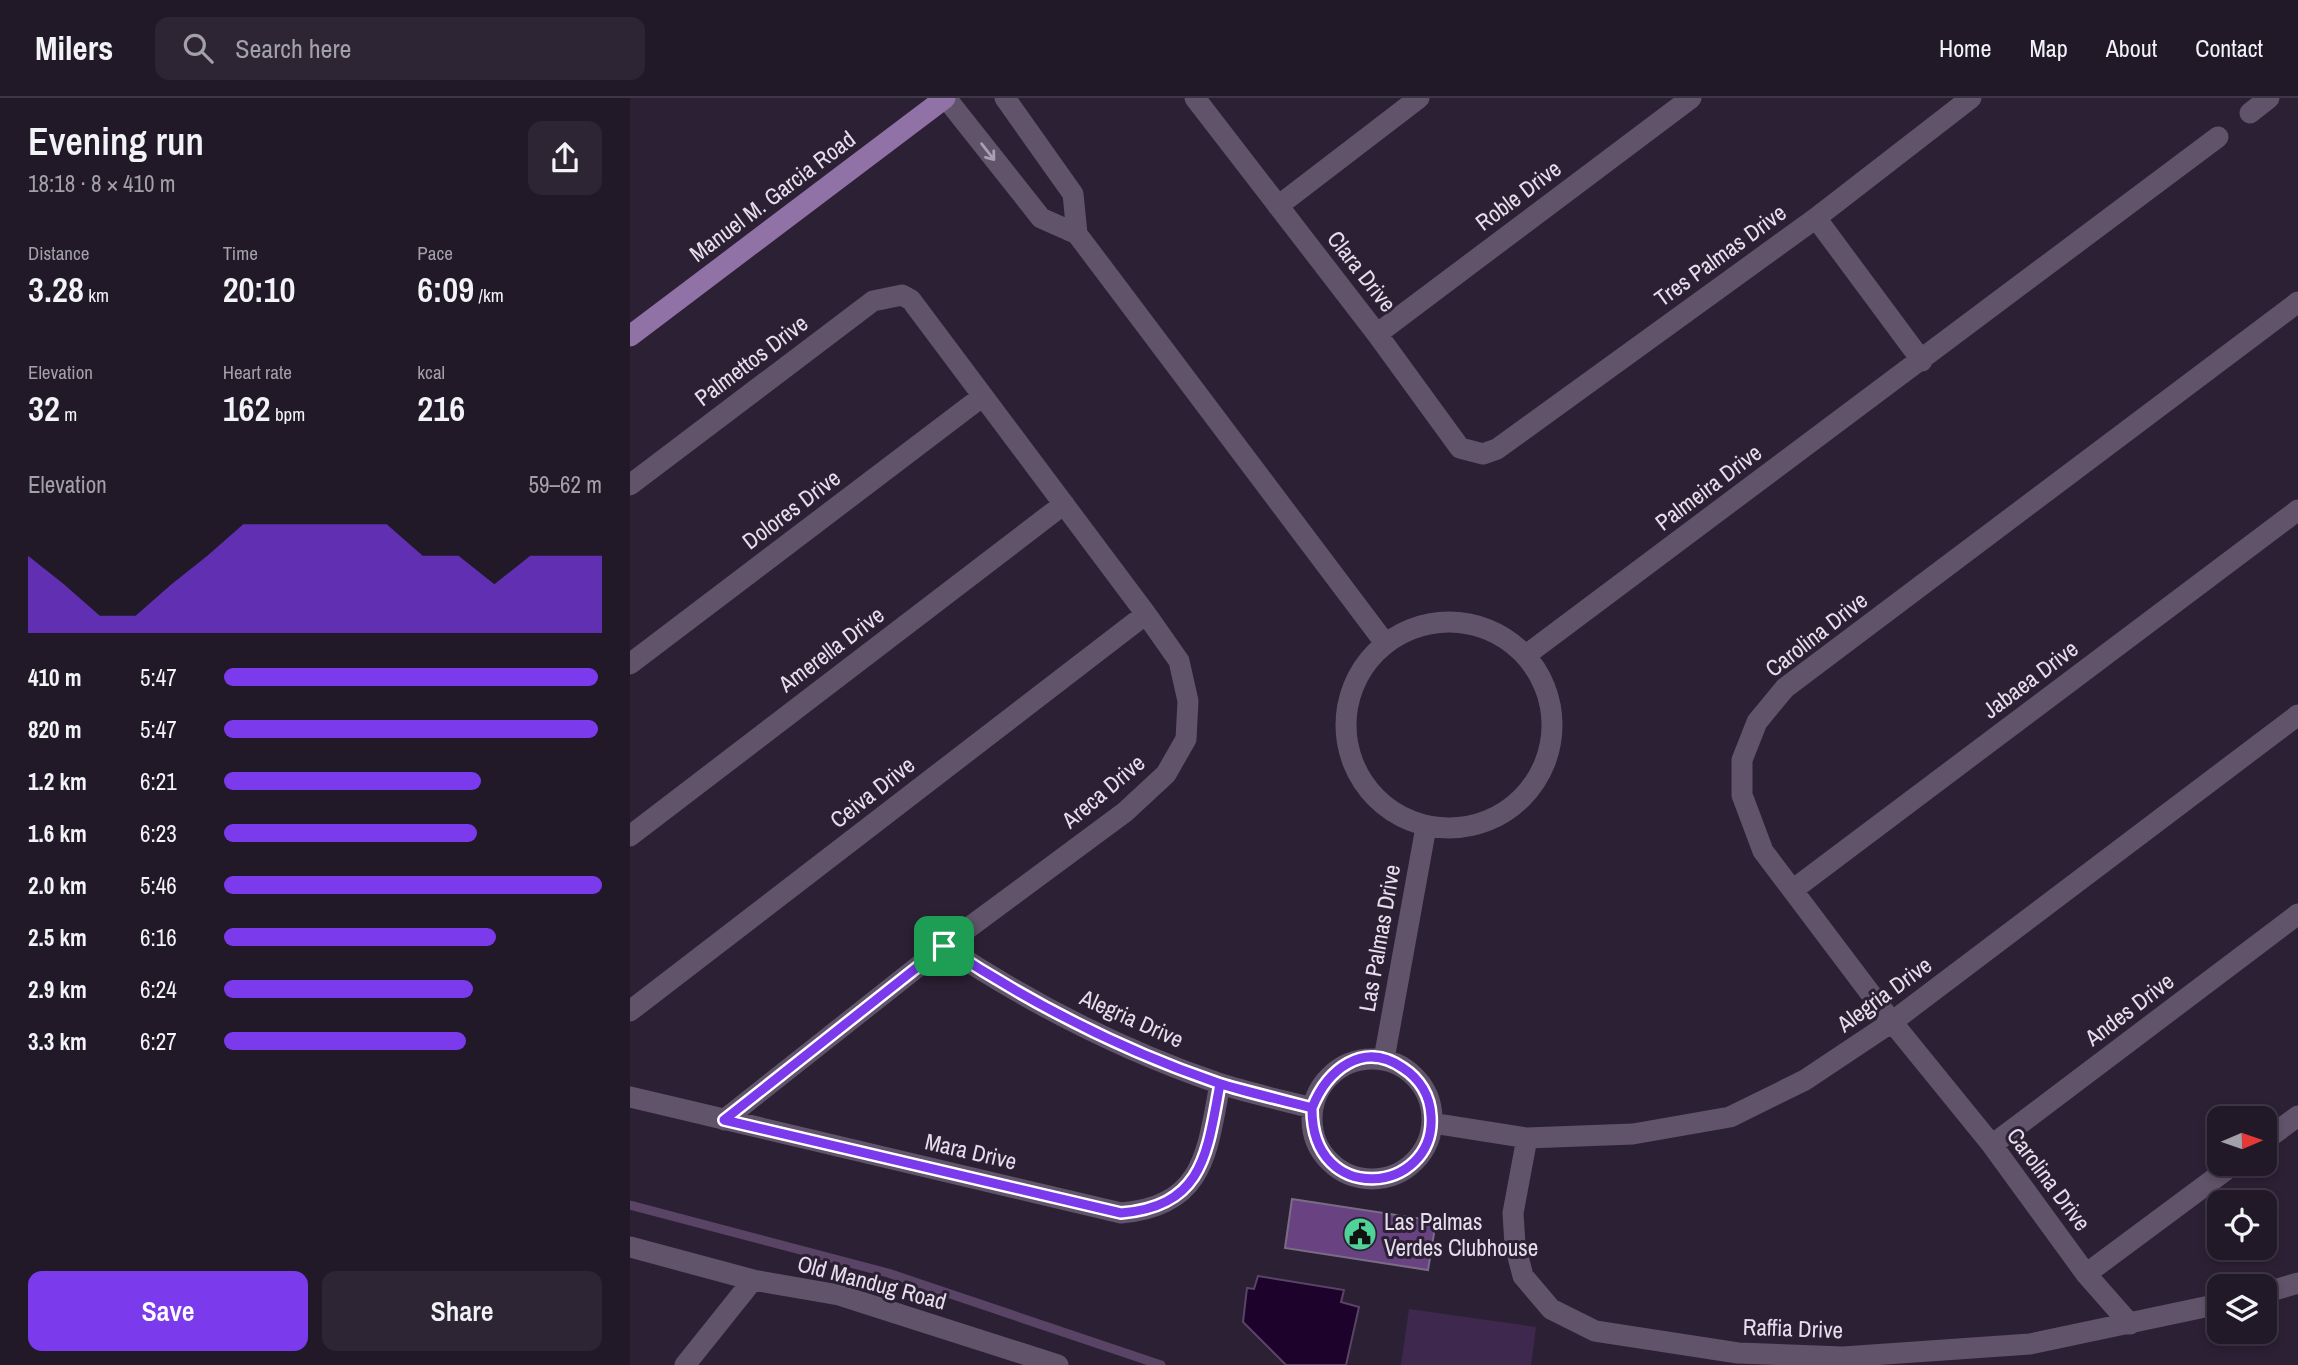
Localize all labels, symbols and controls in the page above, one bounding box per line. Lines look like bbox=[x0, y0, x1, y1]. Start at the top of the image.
search box bbox=[155, 17, 645, 80]
text: Milers bbox=[35, 26, 113, 70]
icon: search bbox=[179, 29, 217, 67]
text: Search here bbox=[235, 31, 351, 66]
text: Home bbox=[1939, 32, 1991, 64]
text: Map bbox=[2029, 32, 2068, 64]
text: About bbox=[2106, 32, 2157, 64]
text: Contact bbox=[2195, 32, 2263, 64]
text: Evening run bbox=[28, 116, 204, 167]
button: share bbox=[528, 121, 602, 195]
street label: Manuel M. Garcia Road bbox=[683, 123, 861, 269]
one-way arrow bbox=[980, 142, 995, 160]
street label: Roble Drive bbox=[1469, 153, 1567, 237]
text: 18:18 · 8 × 410 m bbox=[28, 168, 175, 199]
street label: Tres Palmas Drive bbox=[1648, 197, 1792, 313]
street label: Clara Drive bbox=[1320, 224, 1404, 318]
text: Distance bbox=[28, 240, 89, 266]
text: Time bbox=[223, 240, 258, 266]
text: Pace bbox=[417, 240, 453, 266]
text: 3.28 bbox=[28, 266, 84, 313]
text: 20:10 bbox=[223, 266, 296, 313]
text: 6:09 bbox=[417, 266, 474, 313]
text: km bbox=[84, 282, 109, 308]
text: /km bbox=[474, 282, 504, 308]
street label: Palmettos Drive bbox=[688, 307, 814, 413]
text: Elevation bbox=[28, 359, 93, 385]
text: Heart rate bbox=[223, 359, 292, 385]
text: kcal bbox=[417, 359, 445, 385]
text: 32 bbox=[28, 385, 60, 432]
text: 162 bbox=[223, 385, 271, 432]
text: 216 bbox=[417, 385, 465, 432]
text: m bbox=[60, 401, 77, 427]
text: bpm bbox=[271, 401, 305, 427]
street label: Palmeira Drive bbox=[1648, 437, 1768, 537]
street label: Dolores Drive bbox=[736, 462, 846, 556]
text: Elevation bbox=[28, 469, 107, 500]
text: 59–62 m bbox=[529, 469, 602, 500]
street label: Carolina Drive bbox=[1759, 584, 1873, 684]
street label: Amerella Drive bbox=[771, 599, 890, 700]
street label: Jabaea Drive bbox=[1976, 633, 2084, 725]
text: 410 m bbox=[28, 662, 81, 693]
text: 5:47 bbox=[140, 662, 177, 693]
text: 820 m bbox=[28, 714, 81, 745]
text: 5:47 bbox=[140, 714, 177, 745]
street label: Areca Drive bbox=[1054, 747, 1151, 836]
street label: Ceiva Drive bbox=[823, 749, 921, 835]
text: 1.2 km bbox=[28, 766, 87, 797]
text: 6:21 bbox=[140, 766, 177, 797]
text: 1.6 km bbox=[28, 818, 87, 849]
text: 6:23 bbox=[140, 818, 177, 849]
street label: Las Palmas Drive bbox=[1351, 862, 1407, 1014]
text: 2.0 km bbox=[28, 870, 87, 901]
text: 5:46 bbox=[140, 870, 177, 901]
pin bbox=[914, 916, 974, 976]
text: 2.5 km bbox=[28, 922, 87, 953]
text: 6:16 bbox=[140, 922, 177, 953]
icon: arrive bbox=[925, 927, 963, 965]
street label: Alegria Drive bbox=[1830, 949, 1938, 1039]
street label: Andes Drive bbox=[2077, 965, 2180, 1053]
text: 2.9 km bbox=[28, 974, 87, 1005]
text: 6:24 bbox=[140, 974, 177, 1005]
street label: Alegria Drive bbox=[1075, 981, 1189, 1055]
text: 3.3 km bbox=[28, 1026, 87, 1057]
text: 6:27 bbox=[140, 1026, 177, 1057]
north arrow bbox=[2207, 1106, 2277, 1176]
map controls bbox=[2207, 1106, 2277, 1344]
street label: Carolina Drive bbox=[2000, 1121, 2098, 1237]
street label: Mara Drive bbox=[922, 1125, 1020, 1177]
button: locate bbox=[2207, 1190, 2277, 1260]
place label: Las Palmas Verdes Clubhouse bbox=[1384, 1206, 1538, 1263]
public building icon: Las Palmas Verdes Clubhouse bbox=[1341, 1215, 1379, 1253]
street label: Old Mandug Road bbox=[794, 1247, 950, 1317]
button: Save bbox=[28, 1271, 308, 1351]
button: Share bbox=[322, 1271, 602, 1351]
button: layers bbox=[2207, 1274, 2277, 1344]
street label: Raffia Drive bbox=[1742, 1311, 1844, 1345]

